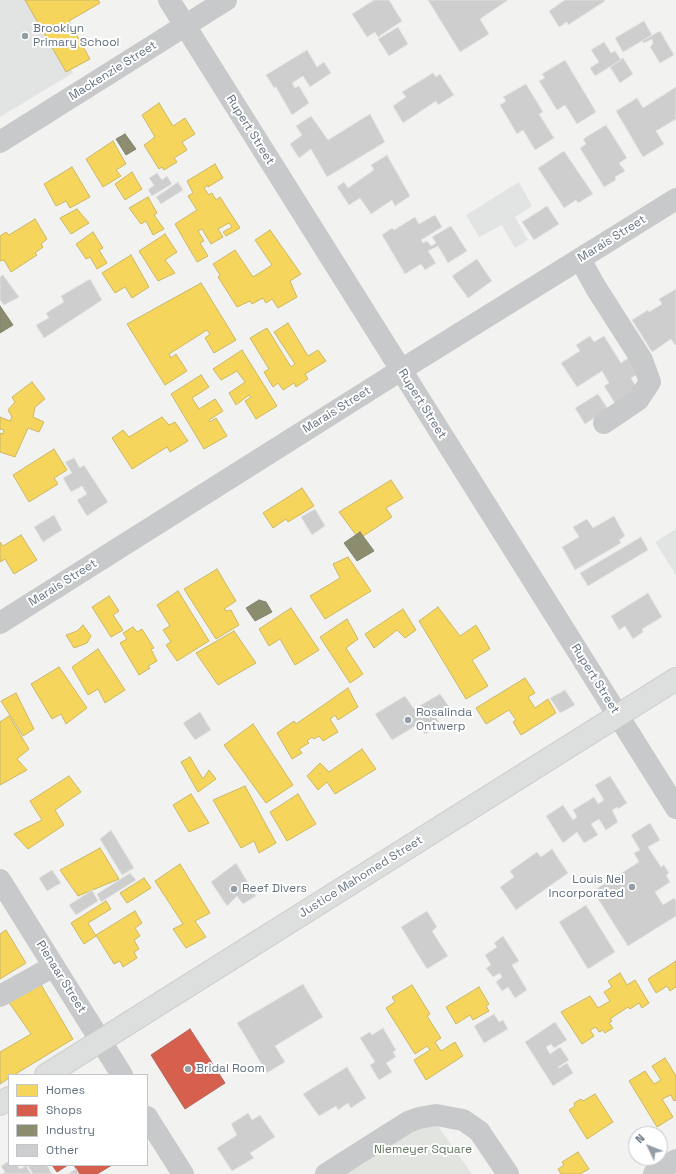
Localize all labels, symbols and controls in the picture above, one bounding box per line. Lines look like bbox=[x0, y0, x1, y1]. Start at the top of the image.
place label: Brooklyn Primary School bbox=[33, 22, 120, 50]
marker: Brooklyn Primary School bbox=[20, 31, 30, 41]
street label: Mackenzie Street bbox=[66, 38, 160, 104]
street label: Rupert Street bbox=[223, 92, 277, 168]
street label: Marais Street bbox=[575, 212, 649, 266]
street label: Rupert Street bbox=[395, 366, 449, 442]
street label: Marais Street bbox=[300, 383, 374, 437]
street label: Marais Street bbox=[26, 556, 100, 610]
street label: Rupert Street bbox=[568, 641, 622, 717]
place label: Rosalinda Ontwerp bbox=[416, 706, 472, 734]
marker: Rosalinda Ontwerp bbox=[403, 715, 413, 725]
street label: Justice Mahomed Street bbox=[296, 833, 426, 921]
place label: Louis Nel Incorporated bbox=[548, 873, 624, 901]
place label: Reef Divers bbox=[242, 882, 307, 896]
marker: Louis Nel Incorporated bbox=[627, 882, 637, 892]
marker: Reef Divers bbox=[229, 884, 239, 894]
street label: Pienaar Street bbox=[33, 938, 89, 1016]
place label: Bridal Room bbox=[196, 1062, 265, 1076]
marker: Bridal Room bbox=[183, 1064, 193, 1074]
legend bbox=[8, 1074, 148, 1166]
text: Homes bbox=[46, 1082, 85, 1098]
text: Shops bbox=[46, 1102, 82, 1118]
text: Industry bbox=[46, 1122, 95, 1138]
north arrow bbox=[628, 1126, 668, 1166]
text: N bbox=[632, 1131, 648, 1146]
text: Other bbox=[46, 1142, 79, 1158]
park label: Niemeyer Square bbox=[374, 1143, 472, 1157]

